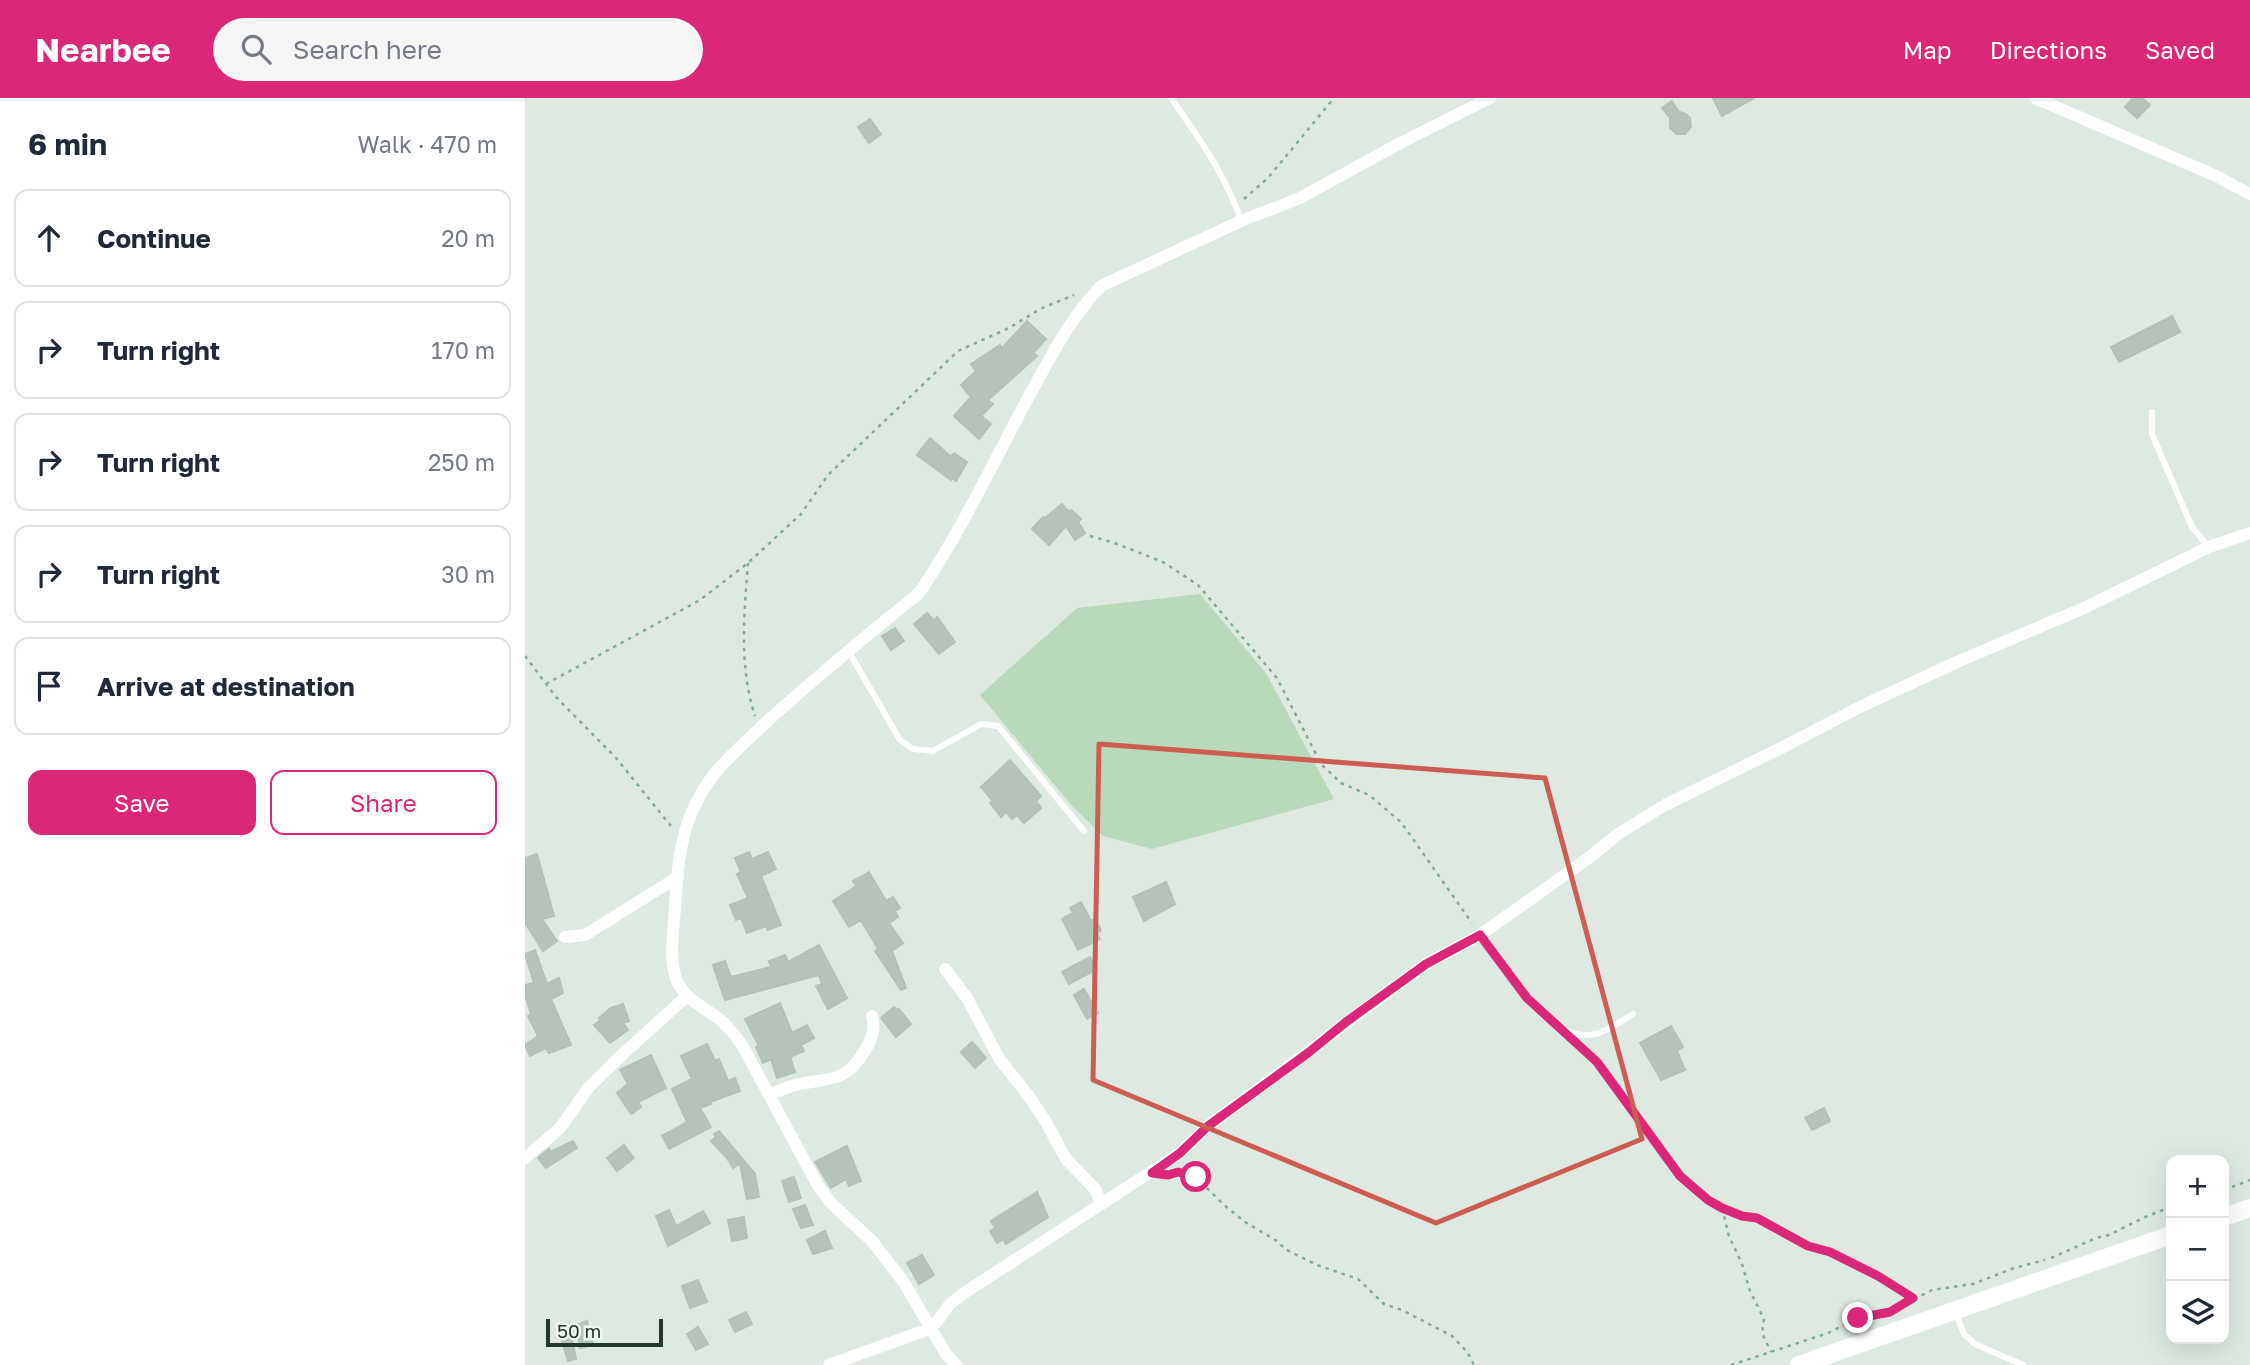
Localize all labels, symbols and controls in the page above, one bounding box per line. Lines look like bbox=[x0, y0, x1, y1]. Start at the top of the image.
search box bbox=[213, 18, 703, 81]
text: Nearbee bbox=[35, 30, 171, 69]
icon: search bbox=[237, 30, 275, 68]
text: Search here bbox=[293, 34, 442, 65]
text: Map bbox=[1903, 35, 1952, 64]
text: Directions bbox=[1990, 35, 2107, 64]
text: Saved bbox=[2145, 35, 2215, 64]
text: 6 min bbox=[28, 126, 107, 162]
text: Walk · 470 m bbox=[358, 130, 497, 158]
icon: ahead bbox=[30, 219, 68, 257]
text: Continue bbox=[97, 223, 211, 254]
text: 20 m bbox=[441, 224, 495, 252]
icon: right bbox=[30, 331, 68, 369]
text: Turn right bbox=[97, 335, 220, 366]
text: 170 m bbox=[431, 336, 495, 364]
icon: right bbox=[30, 443, 68, 481]
text: Turn right bbox=[97, 447, 220, 478]
text: 250 m bbox=[428, 448, 495, 476]
icon: right bbox=[30, 555, 68, 593]
text: Turn right bbox=[97, 559, 220, 590]
text: 30 m bbox=[441, 560, 495, 588]
icon: arrive bbox=[30, 667, 68, 705]
text: Arrive at destination bbox=[97, 671, 355, 702]
button: Save bbox=[28, 770, 256, 835]
button: Share bbox=[270, 770, 497, 835]
map controls bbox=[2166, 1155, 2229, 1344]
button: + bbox=[2166, 1155, 2229, 1218]
route start bbox=[1180, 1161, 1211, 1192]
button: − bbox=[2166, 1218, 2229, 1281]
button: layers bbox=[2166, 1281, 2229, 1344]
route end bbox=[1842, 1302, 1873, 1333]
scale bar bbox=[546, 1316, 663, 1348]
text: 50 m bbox=[557, 1319, 601, 1342]

